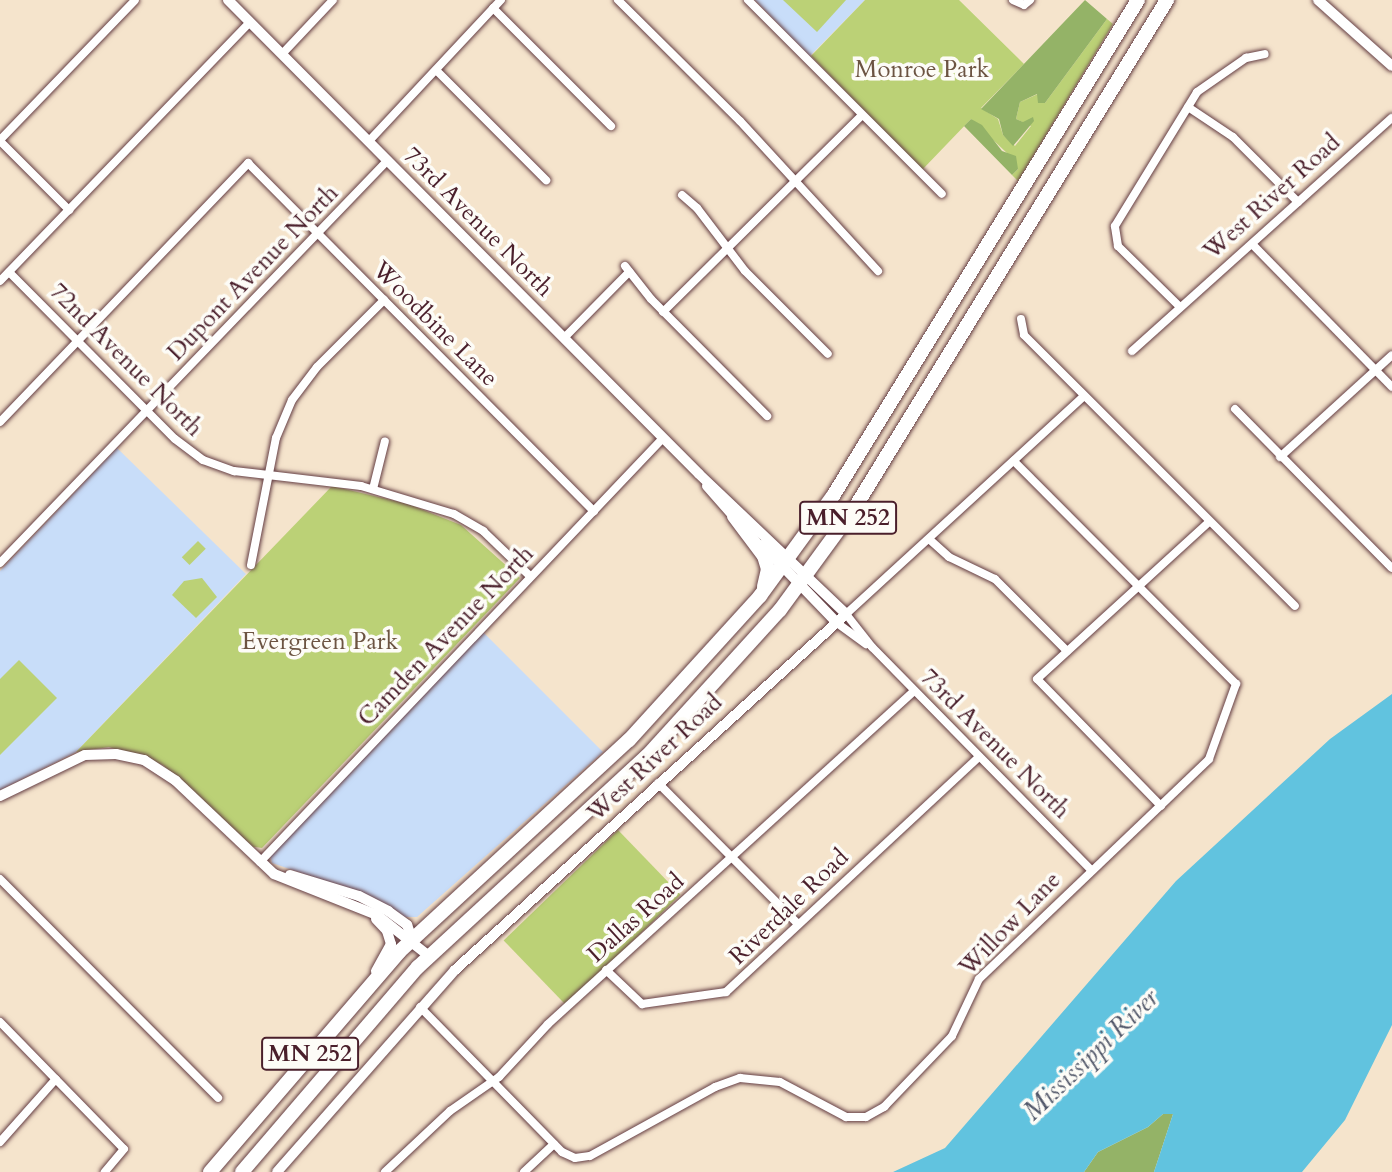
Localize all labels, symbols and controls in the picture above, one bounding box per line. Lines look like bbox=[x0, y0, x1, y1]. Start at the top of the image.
park label: Monroe Park bbox=[855, 56, 989, 84]
street label: West River Road bbox=[1198, 128, 1346, 266]
street label: 73rd Avenue North bbox=[397, 141, 559, 303]
street label: Dupont Avenue North bbox=[162, 179, 344, 367]
street label: Woodbine Lane bbox=[366, 255, 504, 393]
street label: 72nd Avenue North bbox=[43, 277, 209, 443]
road number: MN 252 bbox=[799, 498, 897, 538]
street label: Camden Avenue North bbox=[352, 540, 540, 732]
park label: Evergreen Park bbox=[242, 628, 398, 656]
street label: 73rd Avenue North bbox=[914, 663, 1076, 825]
street label: West River Road bbox=[582, 688, 728, 828]
street label: Riverdale Road bbox=[723, 843, 855, 971]
street label: Willow Lane bbox=[953, 866, 1067, 982]
street label: Dallas Road bbox=[582, 867, 690, 969]
water label: Mississippi River bbox=[1017, 983, 1165, 1127]
road number: MN 252 bbox=[261, 1035, 359, 1074]

